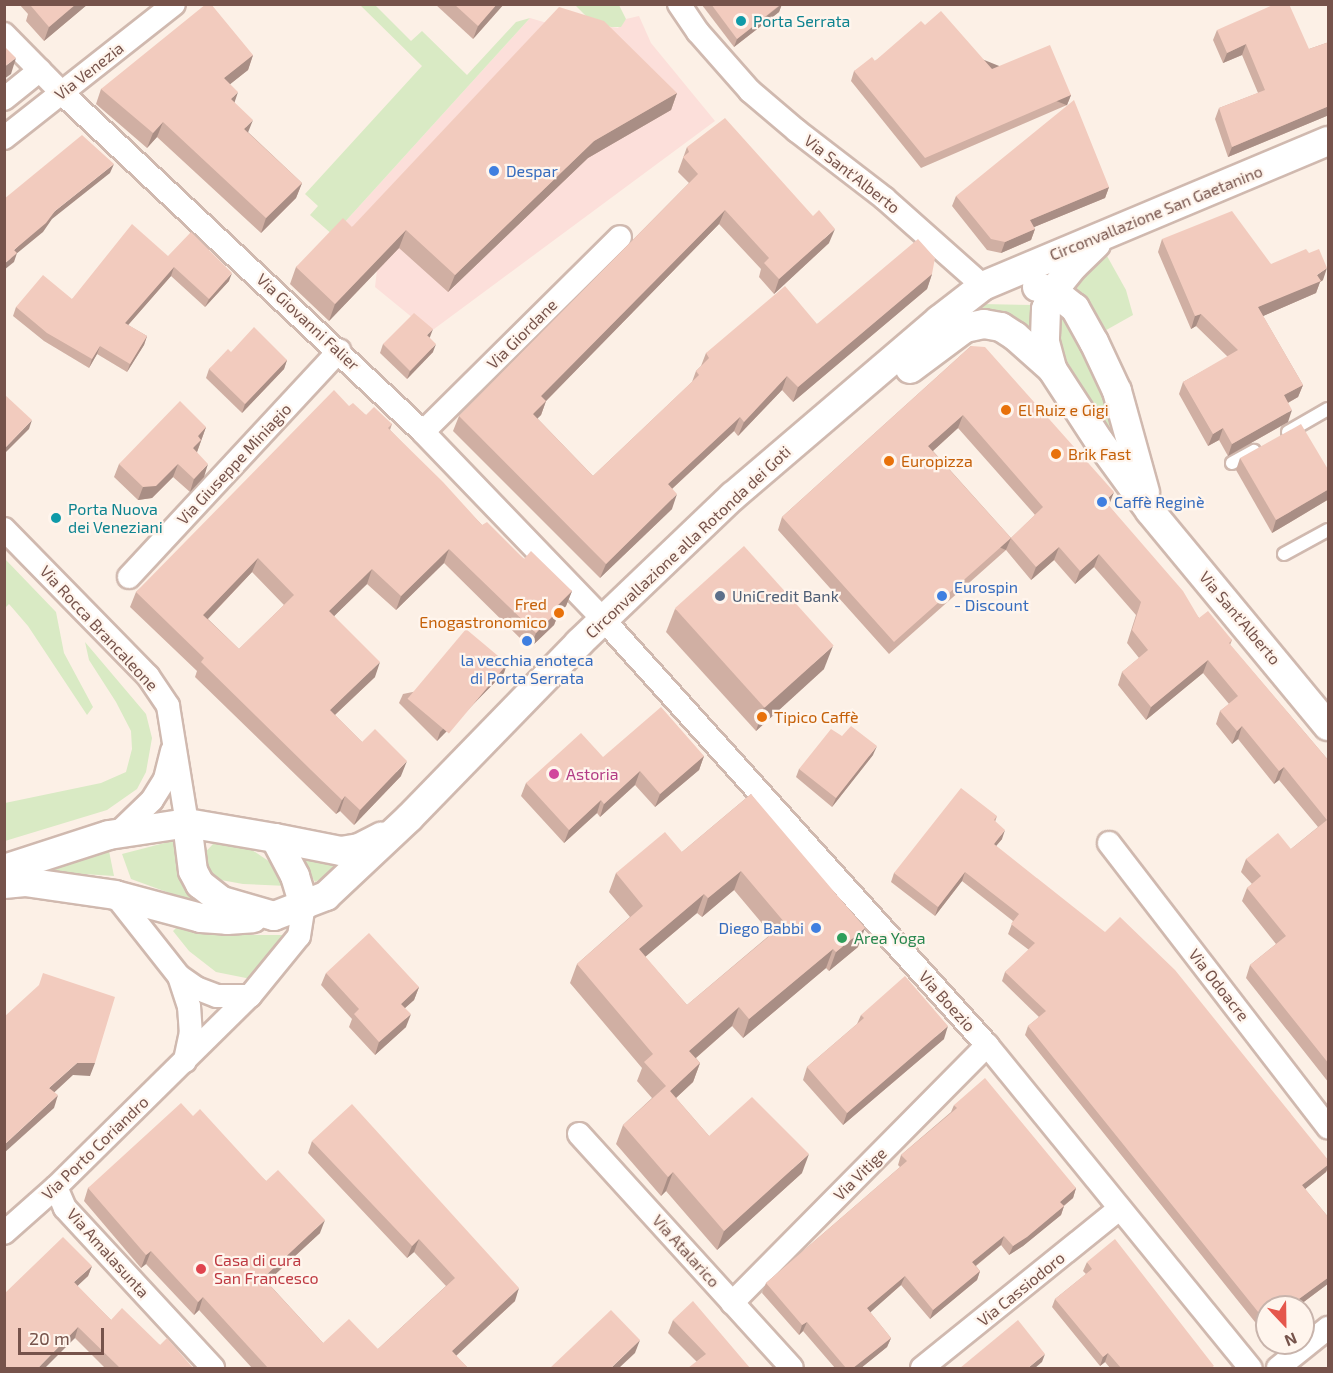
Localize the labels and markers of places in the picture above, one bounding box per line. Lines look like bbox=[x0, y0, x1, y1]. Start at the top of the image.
place label: Porta Serrata bbox=[753, 11, 850, 31]
marker: Porta Serrata bbox=[734, 14, 748, 28]
place label: Despar bbox=[506, 161, 558, 181]
marker: Despar bbox=[487, 164, 501, 178]
place label: El Ruiz e Gigi bbox=[1018, 400, 1109, 420]
marker: El Ruiz e Gigi bbox=[999, 403, 1013, 417]
place label: Brik Fast bbox=[1068, 444, 1131, 464]
marker: Brik Fast bbox=[1049, 447, 1063, 461]
place label: Europizza bbox=[901, 451, 973, 471]
marker: Europizza bbox=[882, 454, 896, 468]
place label: Caffè Reginè bbox=[1114, 492, 1204, 512]
marker: Caffè Reginè bbox=[1095, 495, 1109, 509]
place label: Porta Nuova dei Veneziani bbox=[68, 499, 163, 537]
marker: Porta Nuova dei Veneziani bbox=[49, 511, 63, 525]
place label: Eurospin - Discount bbox=[954, 577, 1029, 615]
place label: UniCredit Bank bbox=[732, 586, 839, 606]
marker: UniCredit Bank bbox=[713, 589, 727, 603]
marker: Eurospin - Discount bbox=[935, 589, 949, 603]
place label: Fred Enogastronomico bbox=[419, 594, 547, 632]
marker: Fred Enogastronomico bbox=[552, 606, 566, 620]
marker: la vecchia enoteca di Porta Serrata bbox=[520, 634, 534, 648]
place label: la vecchia enoteca di Porta Serrata bbox=[460, 650, 594, 688]
place label: Tipico Caffè bbox=[774, 707, 859, 727]
marker: Tipico Caffè bbox=[755, 710, 769, 724]
place label: Astoria bbox=[566, 764, 618, 784]
marker: Astoria bbox=[547, 767, 561, 781]
place label: Diego Babbi bbox=[718, 918, 804, 938]
marker: Diego Babbi bbox=[809, 921, 823, 935]
place label: Area Yoga bbox=[854, 928, 926, 948]
marker: Area Yoga bbox=[835, 931, 849, 945]
place label: Casa di cura San Francesco bbox=[214, 1250, 319, 1288]
marker: Casa di cura San Francesco bbox=[192, 1260, 210, 1278]

